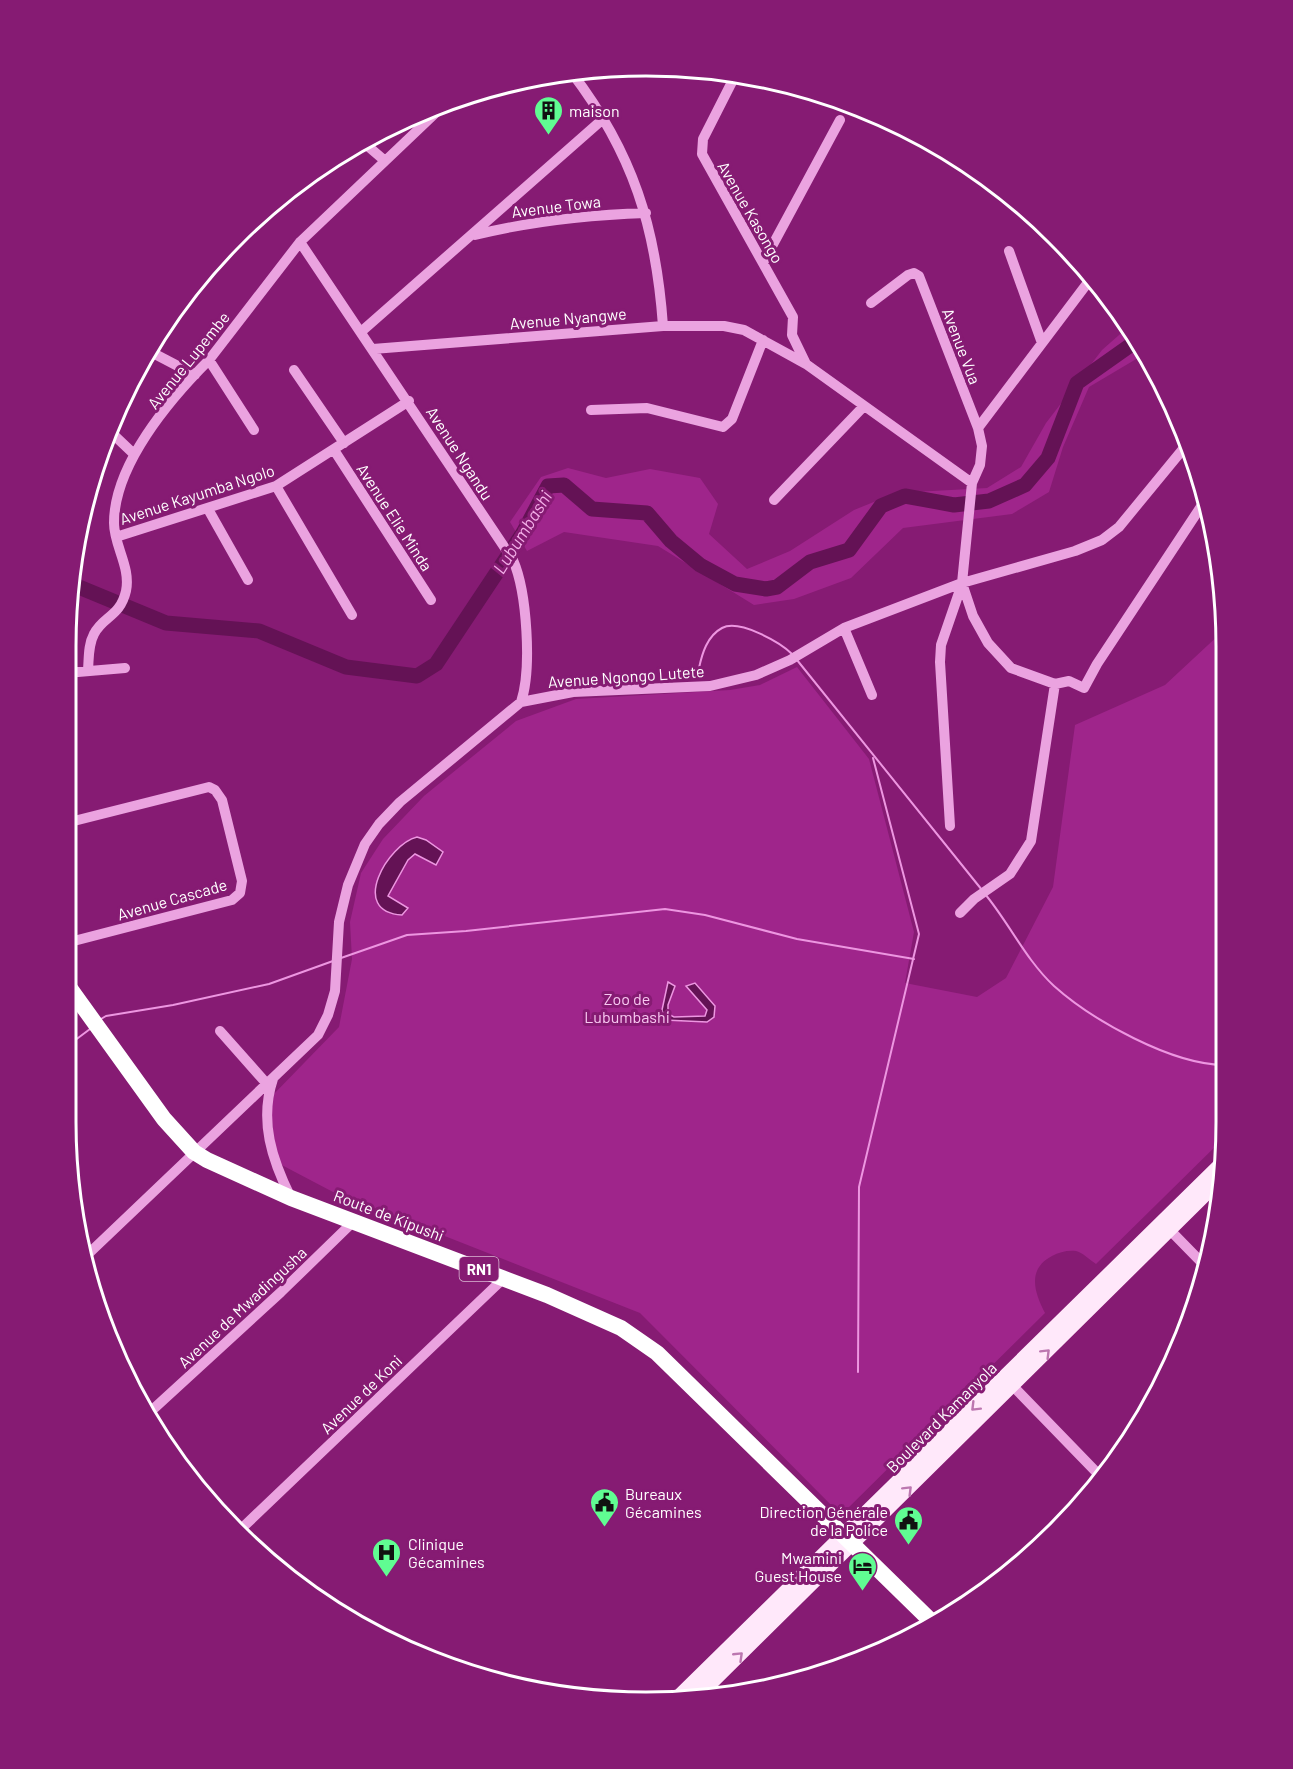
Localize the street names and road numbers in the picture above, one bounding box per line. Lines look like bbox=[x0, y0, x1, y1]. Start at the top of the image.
street label: Avenue Kasongo bbox=[714, 158, 788, 266]
street label: Avenue Towa bbox=[510, 191, 602, 221]
street label: Avenue Nyangwe bbox=[509, 303, 627, 333]
street label: Avenue Vua bbox=[939, 305, 985, 387]
street label: Avenue Lupembe bbox=[143, 308, 233, 412]
street label: Avenue Ngandu bbox=[423, 403, 497, 503]
street label: Avenue Kayumba Ngolo bbox=[117, 460, 277, 528]
street label: Avenue Elie Minda bbox=[353, 460, 437, 574]
street label: Avenue Ngongo Lutete bbox=[547, 661, 705, 691]
street label: Avenue Cascade bbox=[115, 874, 229, 924]
street label: Route de Kipushi bbox=[331, 1185, 447, 1245]
street label: Avenue de Mwadingusha bbox=[174, 1243, 310, 1371]
road number: RN1 bbox=[460, 1257, 498, 1281]
street label: Avenue de Koni bbox=[316, 1351, 406, 1437]
street label: Boulevard Kamanyola bbox=[882, 1358, 1000, 1476]

